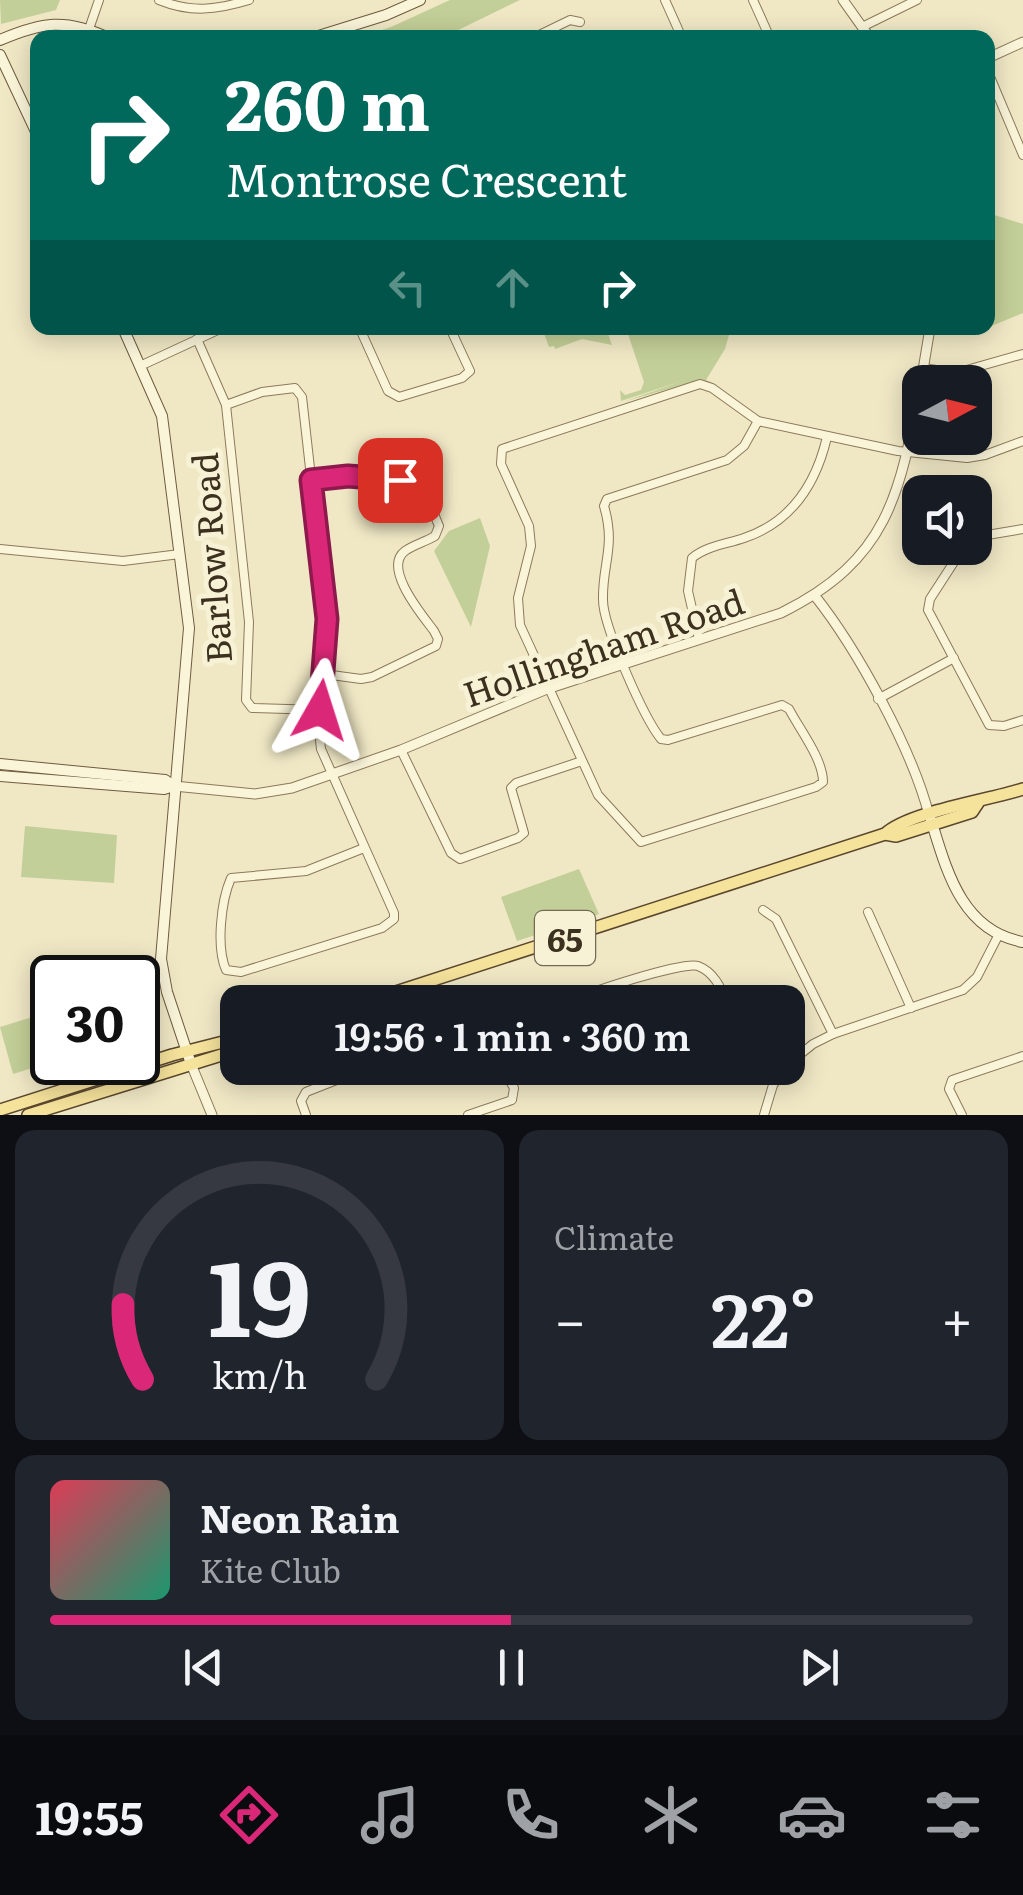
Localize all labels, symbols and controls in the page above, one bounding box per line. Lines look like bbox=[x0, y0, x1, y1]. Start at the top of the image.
text: 260 m bbox=[225, 49, 430, 153]
icon: right bbox=[60, 70, 190, 200]
text: Montrose Crescent bbox=[225, 144, 627, 211]
icon: left bbox=[380, 260, 435, 315]
icon: ahead bbox=[485, 260, 540, 315]
icon: right bbox=[590, 260, 645, 315]
north arrow bbox=[902, 365, 992, 455]
map controls bbox=[902, 365, 992, 565]
pin bbox=[358, 438, 443, 523]
street label: Barlow Road bbox=[177, 451, 243, 665]
icon: arrive bbox=[373, 453, 428, 508]
button: sound bbox=[902, 475, 992, 565]
street label: Hollingham Road bbox=[456, 574, 750, 718]
position arrow bbox=[268, 658, 372, 762]
road number: 65 bbox=[535, 911, 595, 965]
speed limit sign: 30 bbox=[30, 955, 160, 1085]
text: 19:56 · 1 min · 360 m bbox=[334, 1006, 691, 1063]
text: Climate bbox=[554, 1212, 674, 1260]
text: 19 bbox=[208, 1215, 311, 1369]
text: 22° bbox=[711, 1260, 816, 1371]
text: − bbox=[554, 1276, 586, 1358]
text: + bbox=[941, 1276, 973, 1358]
text: km/h bbox=[212, 1347, 307, 1400]
text: Neon Rain bbox=[200, 1488, 400, 1545]
text: Kite Club bbox=[200, 1545, 341, 1593]
icon: previous bbox=[176, 1640, 231, 1695]
icon: pause bbox=[484, 1640, 539, 1695]
icon: next bbox=[792, 1640, 847, 1695]
icon: directions bbox=[214, 1780, 284, 1850]
icon: music bbox=[355, 1780, 425, 1850]
icon: phone bbox=[496, 1780, 566, 1850]
icon: climate bbox=[636, 1780, 706, 1850]
icon: car bbox=[777, 1780, 847, 1850]
icon: filters bbox=[918, 1780, 988, 1850]
text: 19:55 bbox=[35, 1782, 144, 1849]

